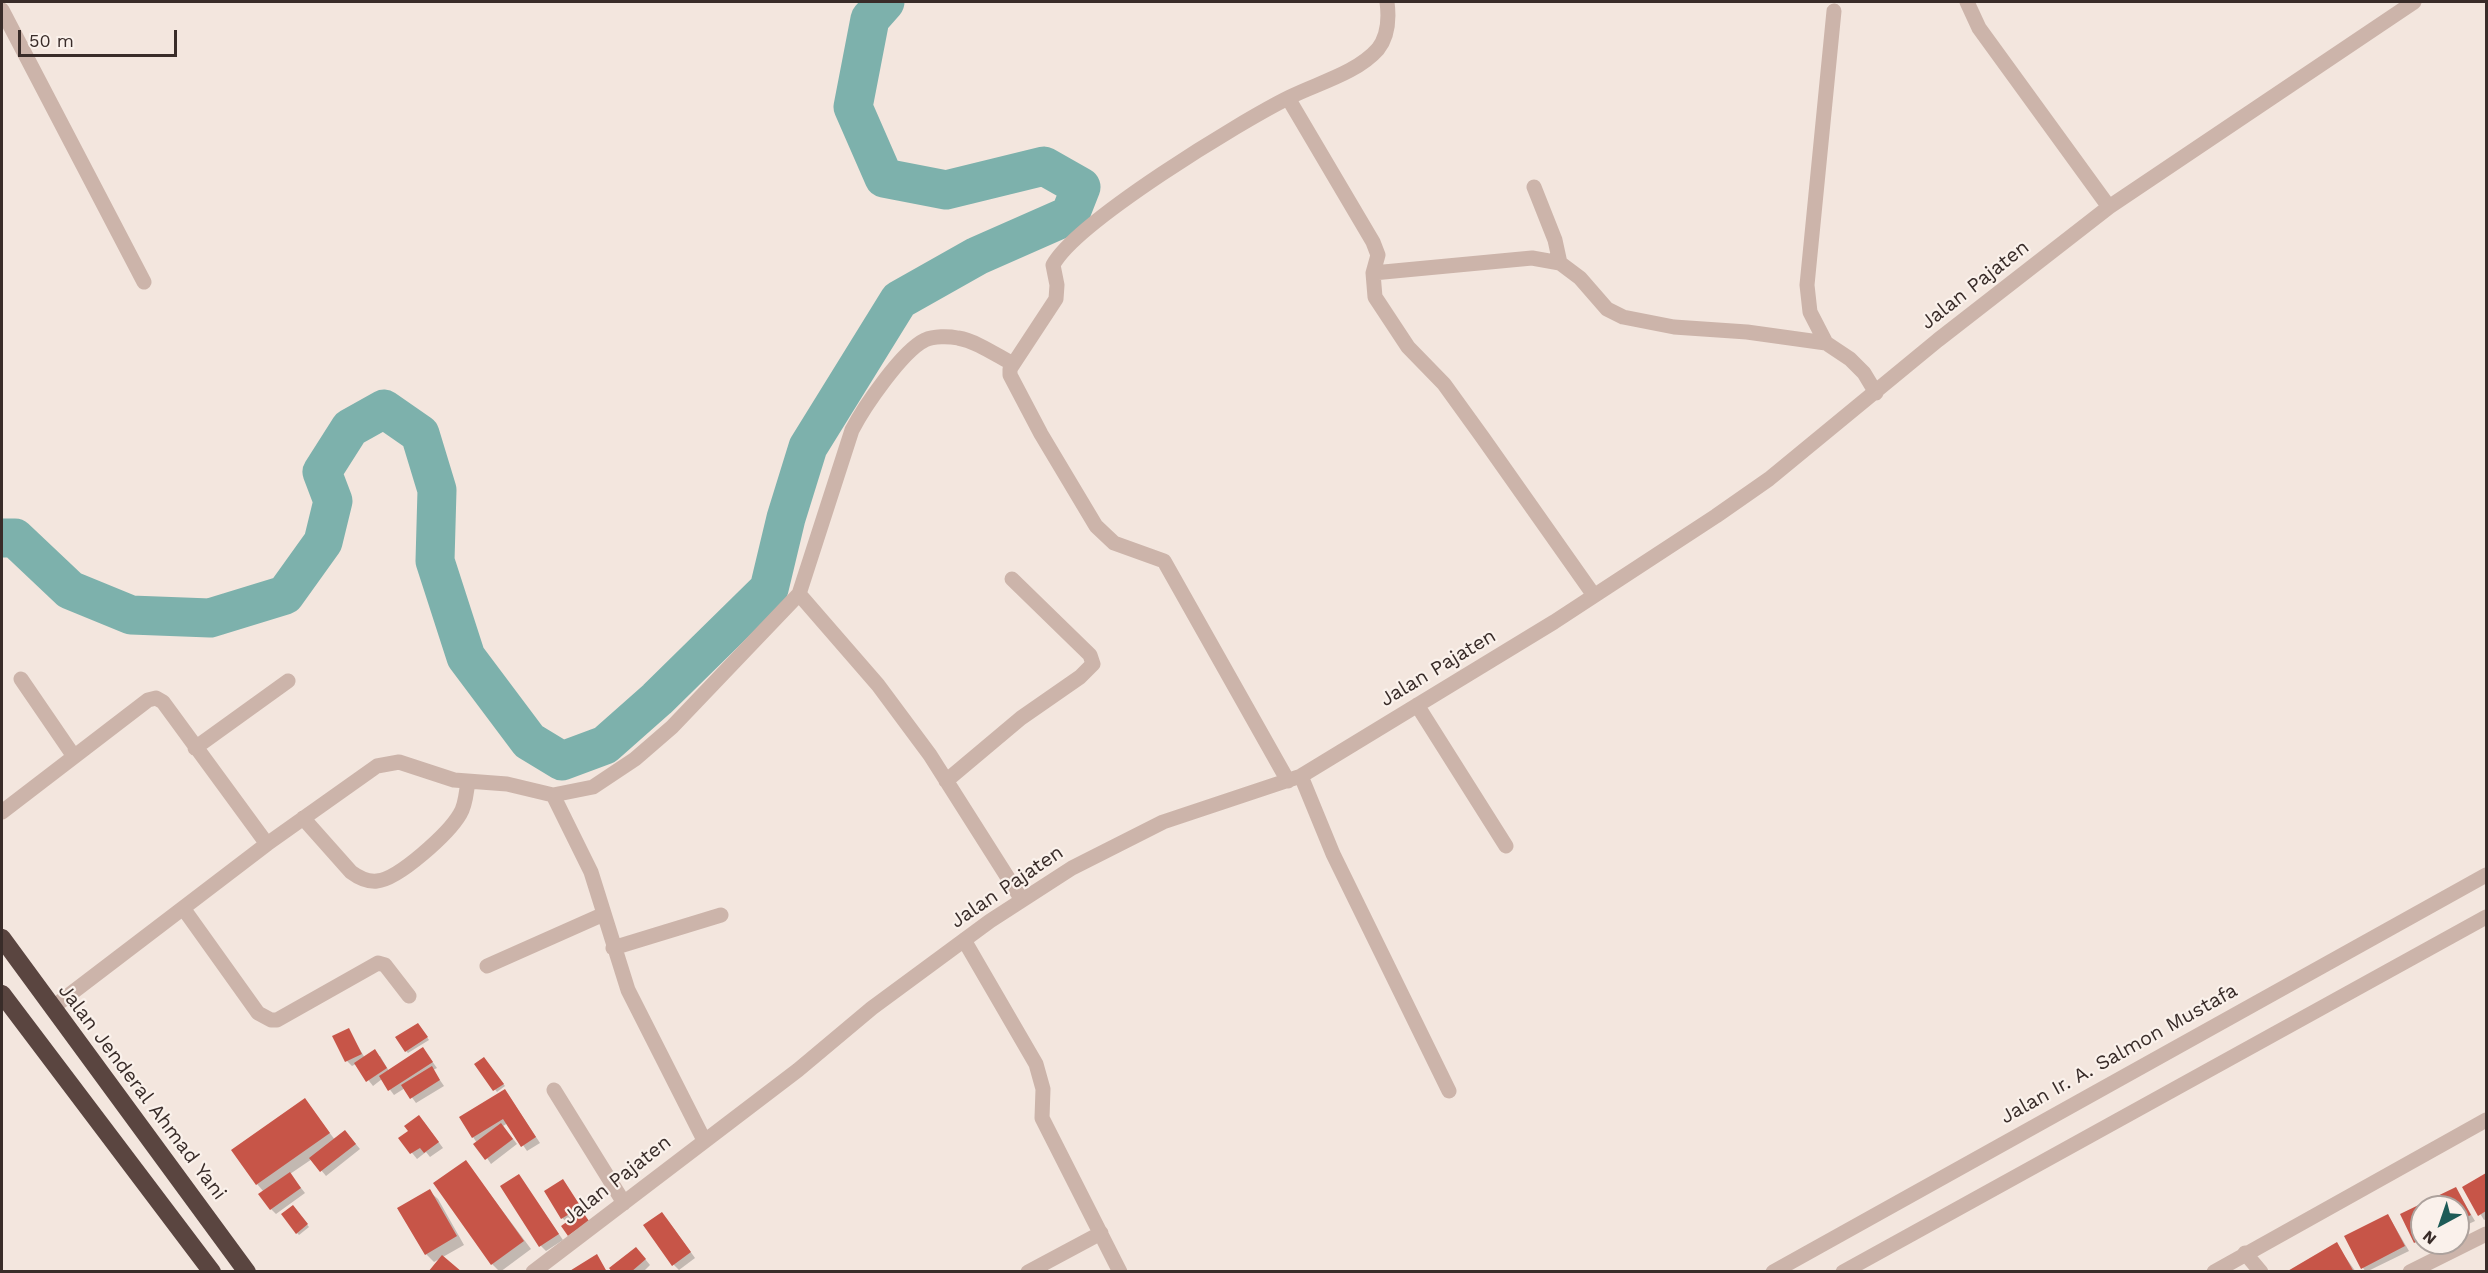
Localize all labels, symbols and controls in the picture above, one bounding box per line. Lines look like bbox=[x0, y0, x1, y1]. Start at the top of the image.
scale bar bbox=[21, 18, 180, 56]
text: 50 m bbox=[29, 30, 74, 51]
street label: Jalan Pajaten bbox=[1916, 235, 2034, 335]
street label: Jalan Pajaten bbox=[1376, 624, 1500, 712]
street label: Jalan Pajaten bbox=[946, 840, 1068, 934]
street label: Jalan Jenderal Ahmad Yani bbox=[53, 979, 231, 1205]
street label: Jalan Ir. A. Salmon Mustafa bbox=[1996, 979, 2242, 1129]
street label: Jalan Pajaten bbox=[558, 1130, 676, 1230]
north arrow bbox=[2410, 1195, 2470, 1255]
text: N bbox=[2419, 1227, 2440, 1249]

